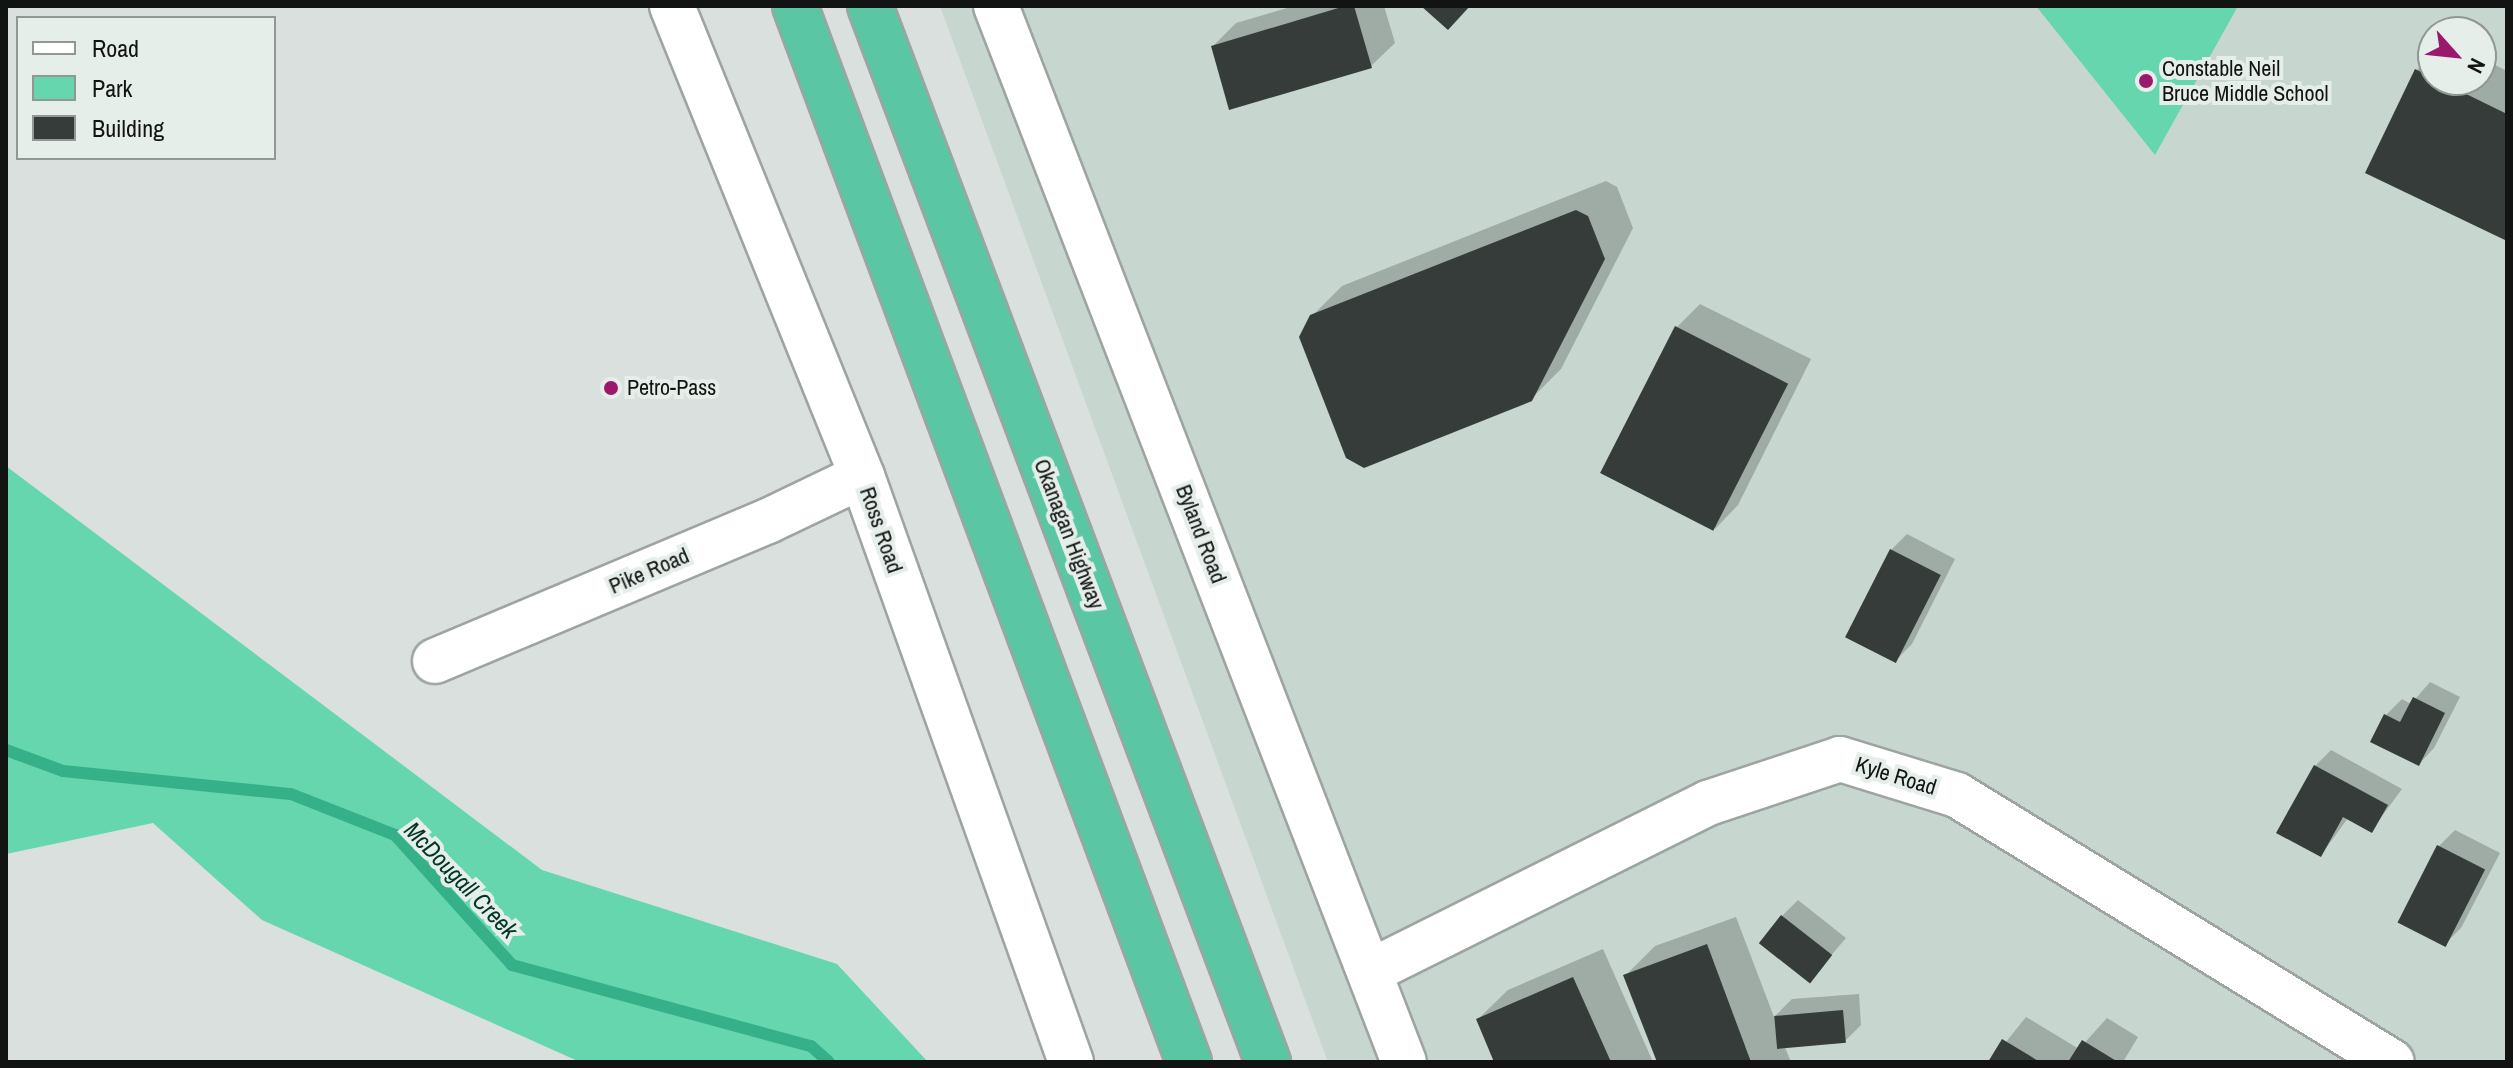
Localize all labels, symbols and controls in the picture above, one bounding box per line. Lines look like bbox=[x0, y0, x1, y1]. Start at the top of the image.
legend bbox=[16, 16, 276, 160]
north arrow bbox=[2417, 16, 2497, 96]
text: Road bbox=[92, 32, 139, 64]
text: N bbox=[2460, 53, 2493, 79]
place label: Constable Neil Bruce Middle School bbox=[2162, 55, 2328, 106]
text: Park bbox=[92, 72, 132, 104]
marker: Constable Neil Bruce Middle School bbox=[2137, 72, 2155, 90]
text: Building bbox=[92, 112, 164, 144]
place label: Petro-Pass bbox=[627, 375, 716, 401]
marker: Petro-Pass bbox=[602, 379, 620, 397]
street label: Okanagan Highway bbox=[1028, 455, 1110, 613]
street label: Byland Road bbox=[1170, 481, 1232, 587]
street label: Ross Road bbox=[854, 484, 908, 576]
street label: Pike Road bbox=[605, 542, 693, 600]
street label: Kyle Road bbox=[1852, 751, 1940, 801]
water label: McDougall Creek bbox=[398, 816, 524, 944]

